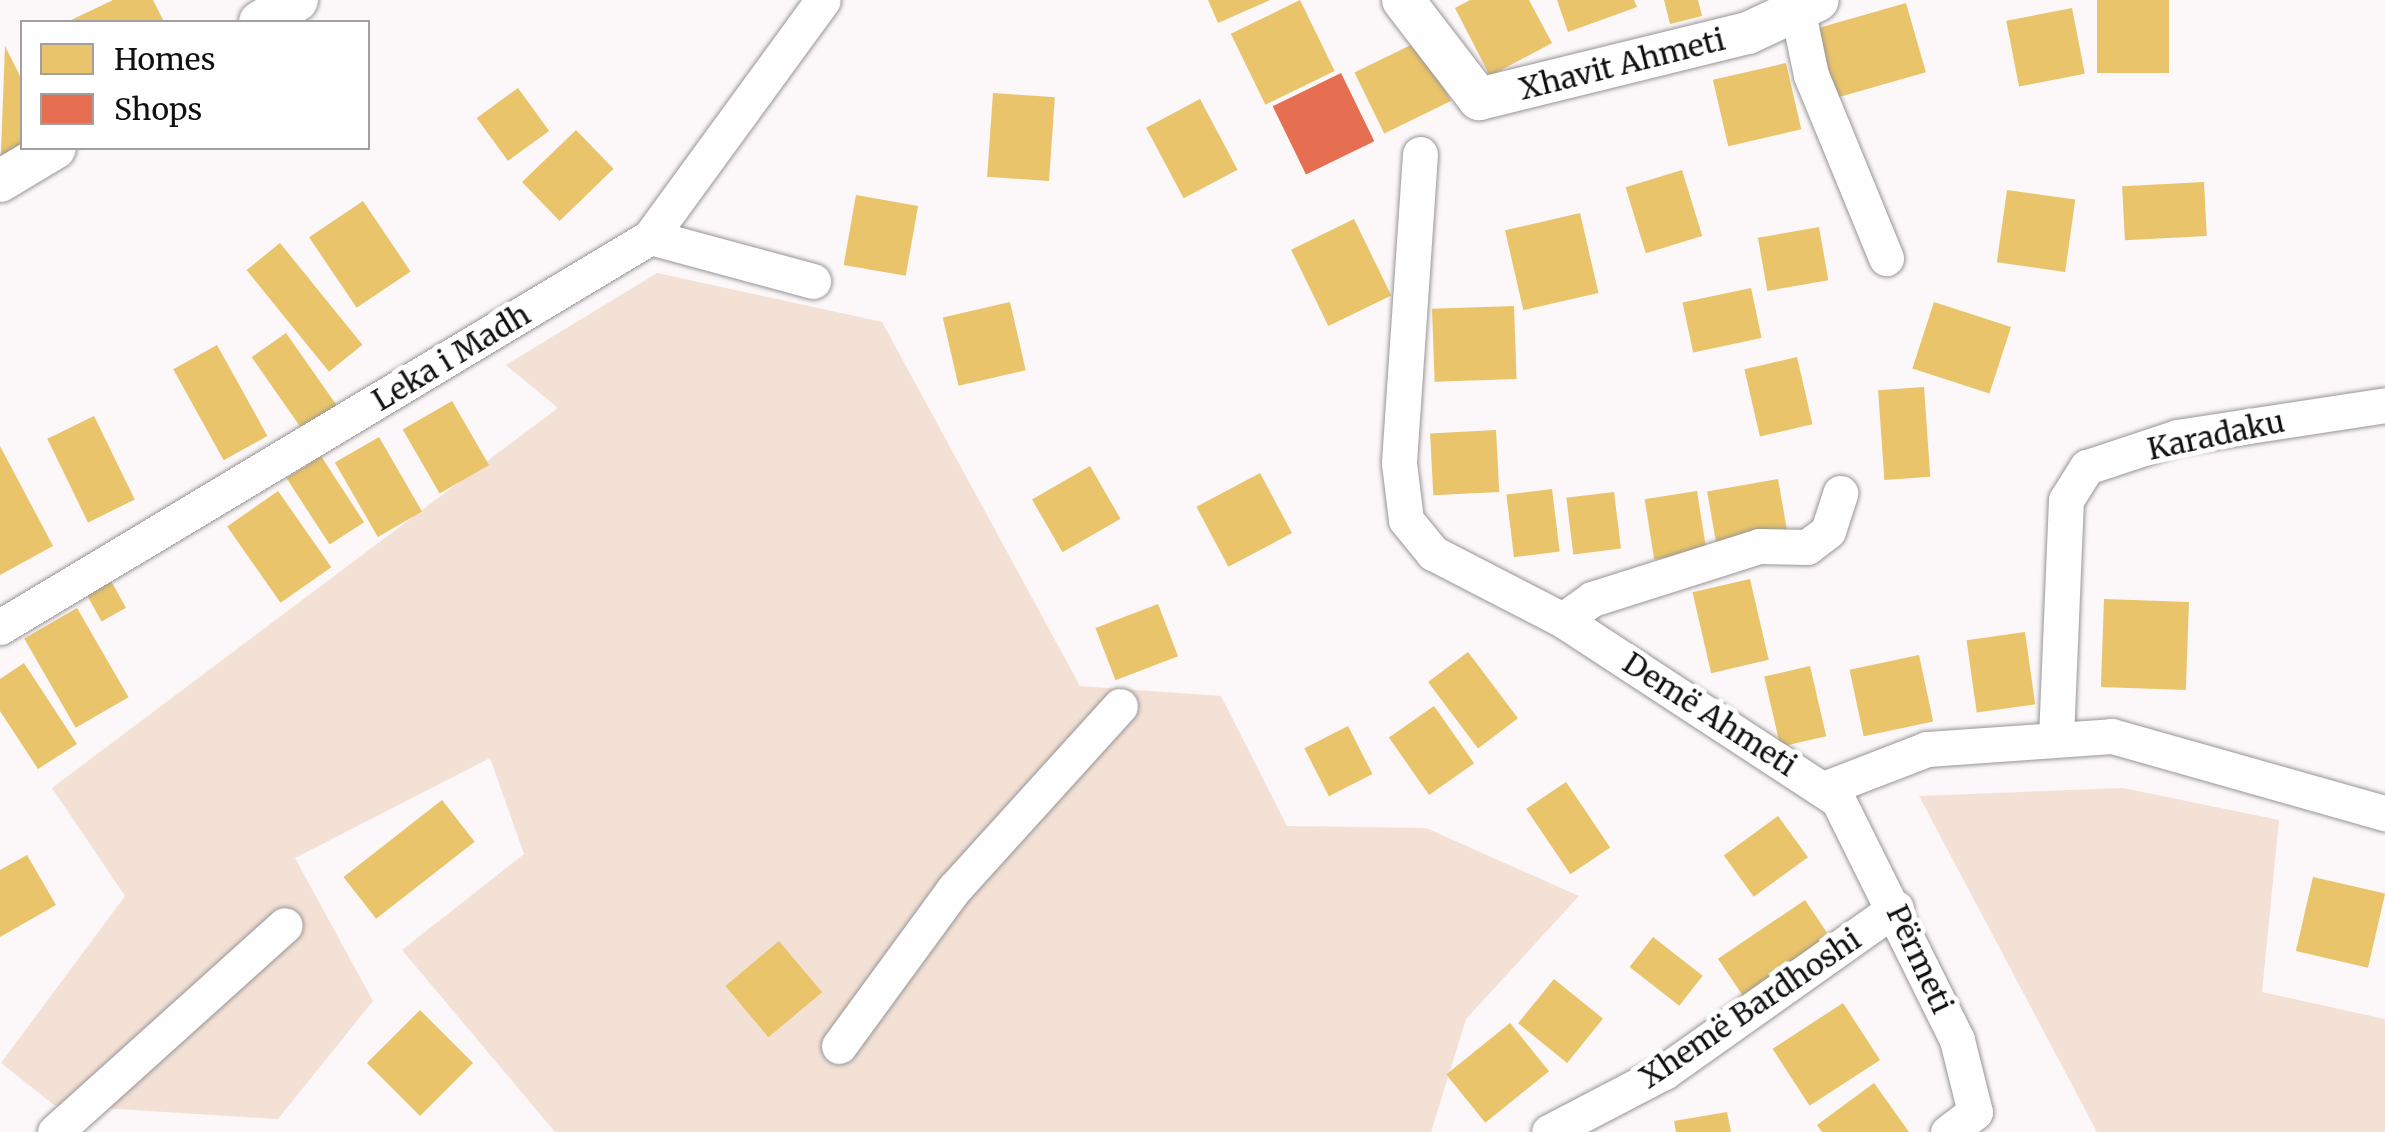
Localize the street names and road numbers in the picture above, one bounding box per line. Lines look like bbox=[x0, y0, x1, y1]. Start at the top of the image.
street label: Xhavit Ahmeti bbox=[1515, 21, 1729, 107]
street label: Leka i Madh bbox=[366, 296, 536, 418]
street label: Karadaku bbox=[2144, 403, 2288, 467]
street label: Demë Ahmeti bbox=[1617, 645, 1803, 783]
street label: Përmeti bbox=[1879, 899, 1961, 1019]
street label: Xhemë Bardhoshi bbox=[1633, 921, 1867, 1095]

